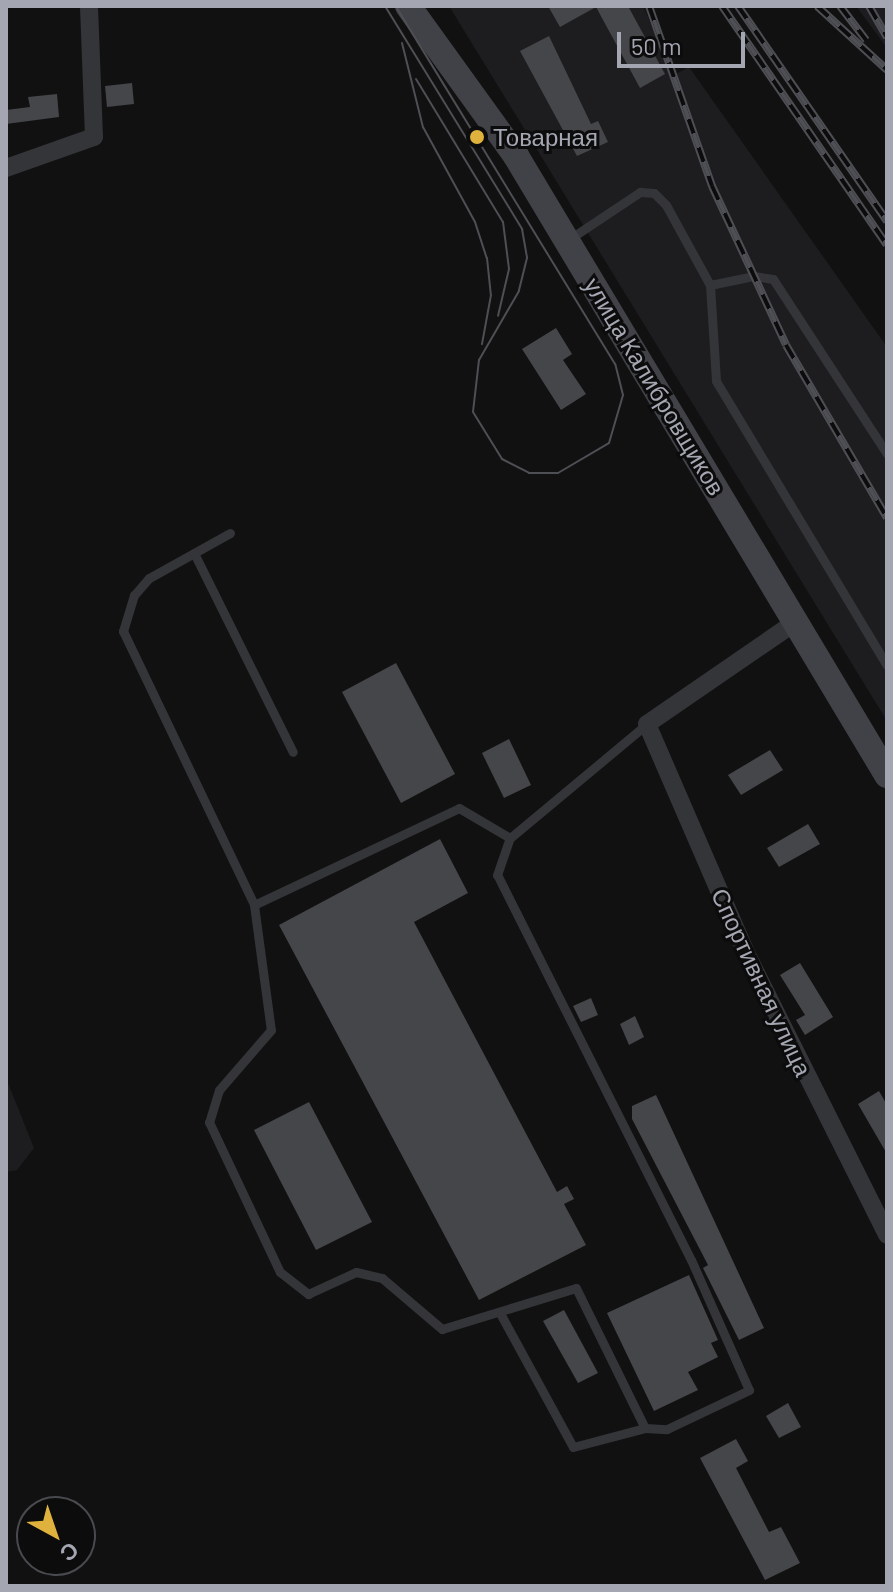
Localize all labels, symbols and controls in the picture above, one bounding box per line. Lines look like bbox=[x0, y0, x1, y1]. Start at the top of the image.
scale bar bbox=[621, 16, 749, 66]
text: 50 m bbox=[631, 31, 682, 60]
place label: Товарная bbox=[493, 123, 598, 151]
marker: Товарная bbox=[468, 128, 486, 146]
street label: улица Калибровщиков bbox=[579, 272, 731, 500]
street label: Спортивная улица bbox=[706, 883, 818, 1081]
north arrow bbox=[16, 1496, 96, 1576]
text: С bbox=[56, 1538, 85, 1568]

